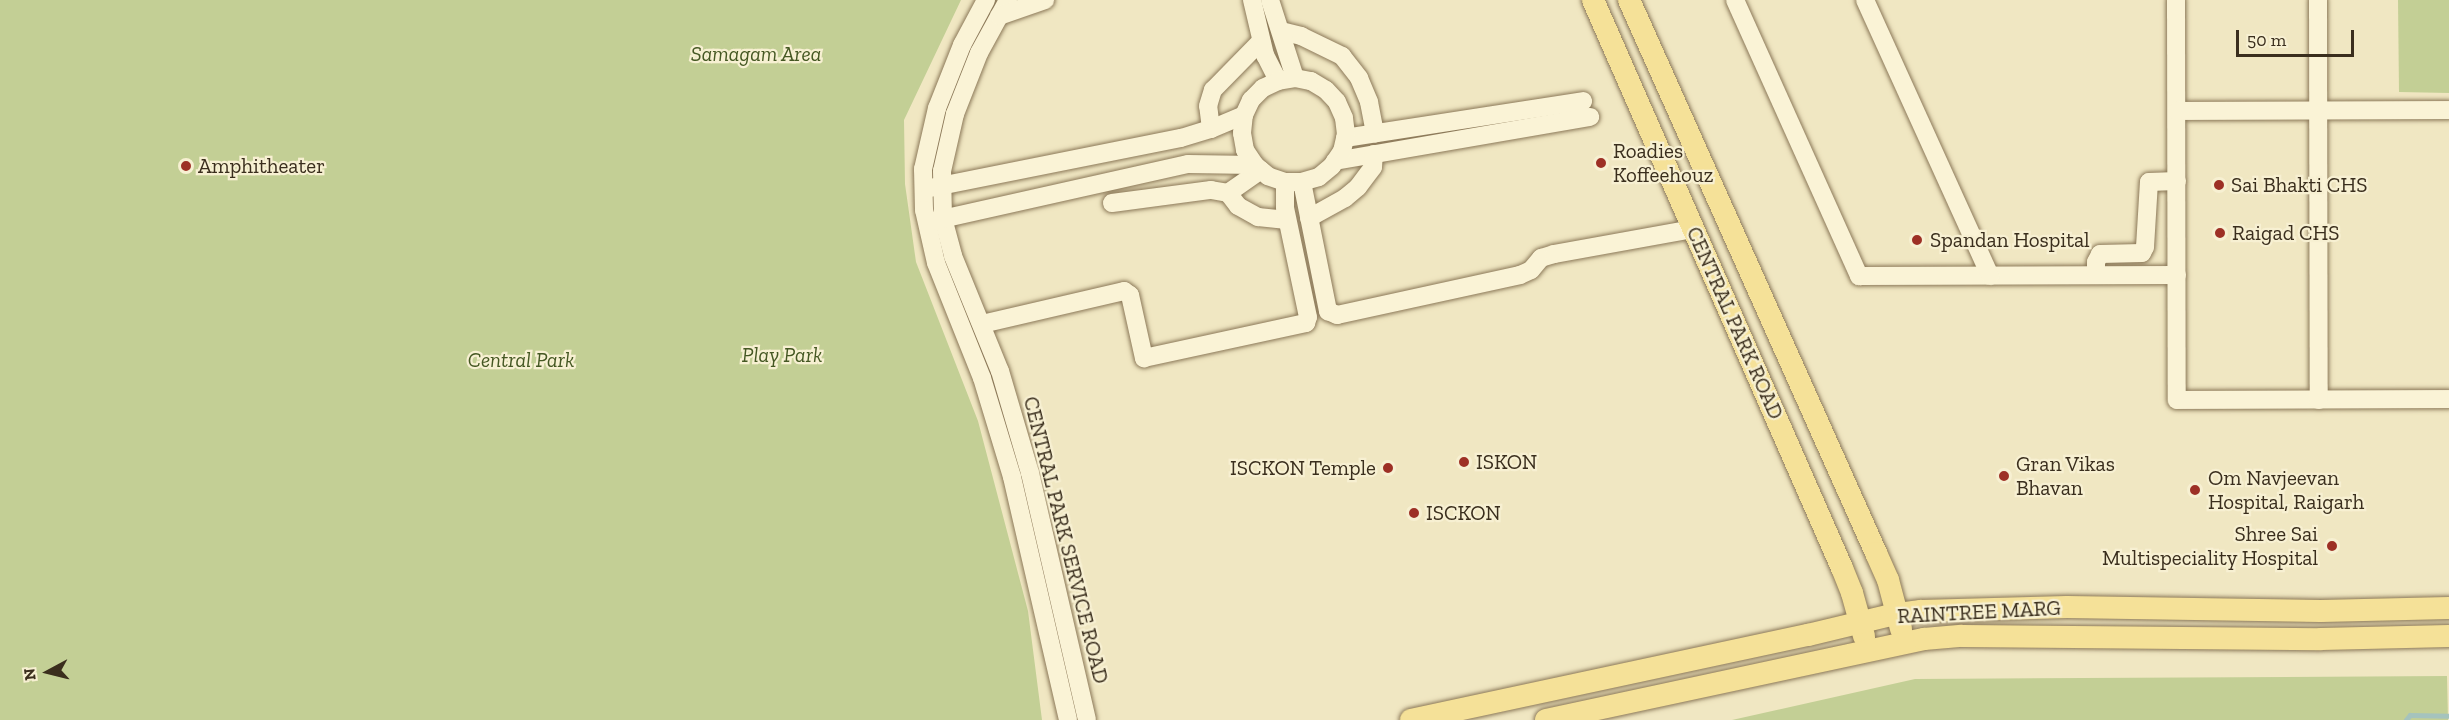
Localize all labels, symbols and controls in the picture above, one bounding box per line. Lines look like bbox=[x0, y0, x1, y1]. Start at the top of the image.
scale bar bbox=[2239, 18, 2358, 56]
text: 50 m bbox=[2247, 29, 2286, 51]
park label: Samagam Area bbox=[690, 41, 822, 67]
place label: Roadies Koffeehouz bbox=[1613, 138, 1713, 188]
place label: Amphitheater bbox=[198, 153, 325, 179]
marker: Roadies Koffeehouz bbox=[1594, 156, 1608, 170]
marker: Amphitheater bbox=[179, 159, 193, 173]
place label: Sai Bhakti CHS bbox=[2231, 172, 2367, 198]
marker: Sai Bhakti CHS bbox=[2212, 178, 2226, 192]
place label: Raigad CHS bbox=[2232, 220, 2340, 246]
street label: CENTRAL PARK ROAD bbox=[1681, 222, 1789, 424]
marker: Raigad CHS bbox=[2213, 226, 2227, 240]
place label: Spandan Hospital bbox=[1930, 227, 2090, 253]
marker: Spandan Hospital bbox=[1908, 231, 1926, 249]
park label: Play Park bbox=[742, 342, 822, 368]
park label: Central Park bbox=[468, 347, 574, 373]
street label: CENTRAL PARK SERVICE ROAD bbox=[1018, 393, 1114, 687]
place label: ISKON bbox=[1476, 449, 1537, 475]
place label: Gran Vikas Bhavan bbox=[2016, 451, 2116, 501]
place label: ISCKON Temple bbox=[1230, 455, 1376, 481]
marker: ISKON bbox=[1457, 455, 1471, 469]
marker: ISCKON Temple bbox=[1381, 461, 1395, 475]
place label: Om Navjeevan Hospital, Raigarh bbox=[2208, 465, 2364, 515]
marker: Gran Vikas Bhavan bbox=[1997, 469, 2011, 483]
marker: Om Navjeevan Hospital, Raigarh bbox=[2186, 481, 2204, 499]
place label: ISCKON bbox=[1426, 500, 1501, 526]
marker: ISCKON bbox=[1407, 506, 1421, 520]
place label: Shree Sai Multispeciality Hospital bbox=[2101, 521, 2318, 571]
marker: Shree Sai Multispeciality Hospital bbox=[2323, 537, 2341, 555]
street label: RAINTREE MARG bbox=[1897, 595, 2061, 629]
north arrow bbox=[18, 642, 78, 702]
text: N bbox=[19, 667, 40, 681]

